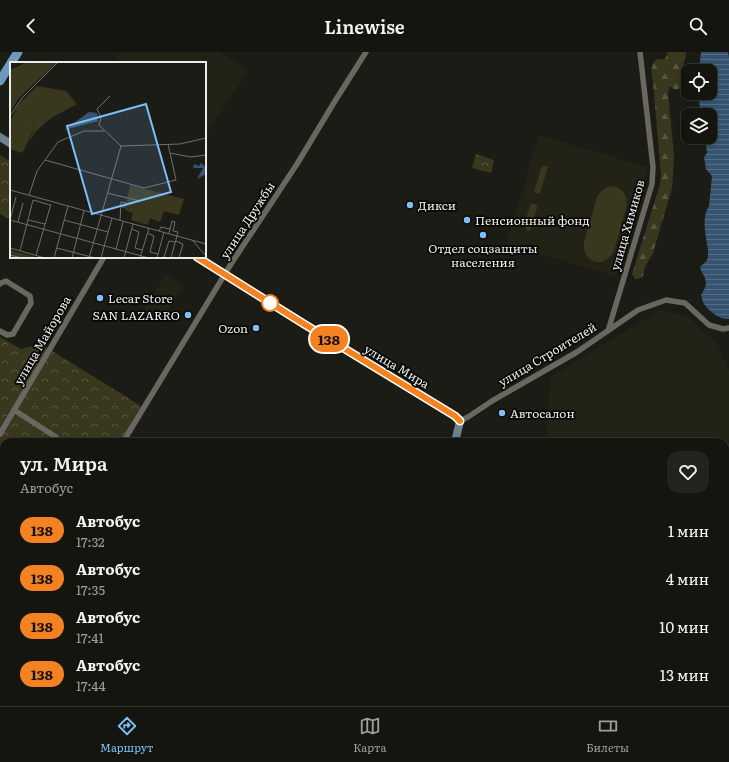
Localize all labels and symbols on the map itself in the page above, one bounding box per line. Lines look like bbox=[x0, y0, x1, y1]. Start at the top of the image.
inset map bbox=[10, 62, 206, 258]
street label: улица Химиков bbox=[605, 177, 649, 273]
street label: улица Дружбы bbox=[215, 178, 279, 262]
place label: Дикси bbox=[418, 196, 456, 214]
marker: Дикси bbox=[405, 200, 415, 210]
place label: Пенсионный фонд bbox=[475, 211, 590, 229]
marker: Пенсионный фонд bbox=[462, 215, 472, 225]
marker: Отдел соцзащиты населения bbox=[478, 230, 488, 240]
place label: Отдел соцзащиты населения bbox=[428, 239, 538, 271]
place label: Lecar Store bbox=[108, 289, 173, 307]
street label: улица Майорова bbox=[9, 292, 75, 388]
marker: Lecar Store bbox=[95, 293, 105, 303]
unlabelled marker bbox=[261, 294, 279, 312]
place label: SAN LAZARRO bbox=[93, 306, 180, 324]
marker: SAN LAZARRO bbox=[183, 310, 193, 320]
street label: улица Строителей bbox=[494, 317, 600, 391]
place label: Ozon bbox=[218, 319, 248, 337]
marker: Ozon bbox=[251, 323, 261, 333]
line badge: 138 bbox=[306, 326, 352, 352]
street label: улица Мира bbox=[361, 339, 434, 393]
place label: Автосалон bbox=[510, 404, 575, 422]
marker: Автосалон bbox=[497, 408, 507, 418]

